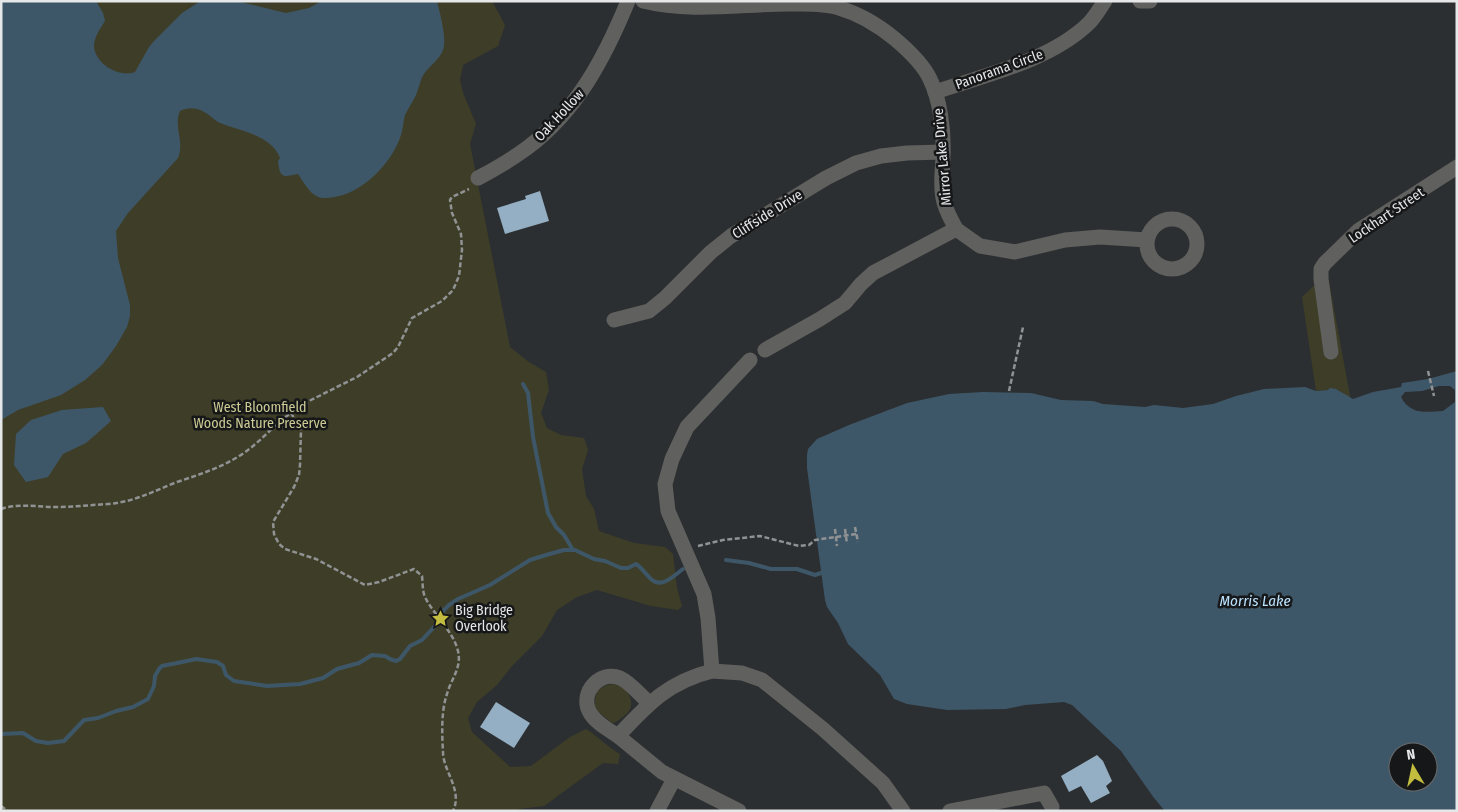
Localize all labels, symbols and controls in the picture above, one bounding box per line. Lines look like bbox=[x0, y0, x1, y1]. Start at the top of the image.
street label: Panorama Circle bbox=[953, 46, 1045, 93]
street label: Oak Hollow bbox=[531, 86, 588, 145]
street label: Mirror Lake Drive bbox=[930, 108, 955, 206]
street label: Lockhart Street bbox=[1345, 184, 1428, 247]
street label: Cliffside Drive bbox=[729, 186, 806, 243]
park label: West Bloomfield Woods Nature Preserve bbox=[193, 399, 327, 432]
water label: Morris Lake bbox=[1220, 592, 1291, 610]
place label: Big Bridge Overlook bbox=[455, 602, 513, 635]
place icon: Big Bridge Overlook bbox=[431, 608, 451, 628]
north arrow bbox=[1388, 742, 1438, 792]
text: N bbox=[1406, 746, 1417, 764]

